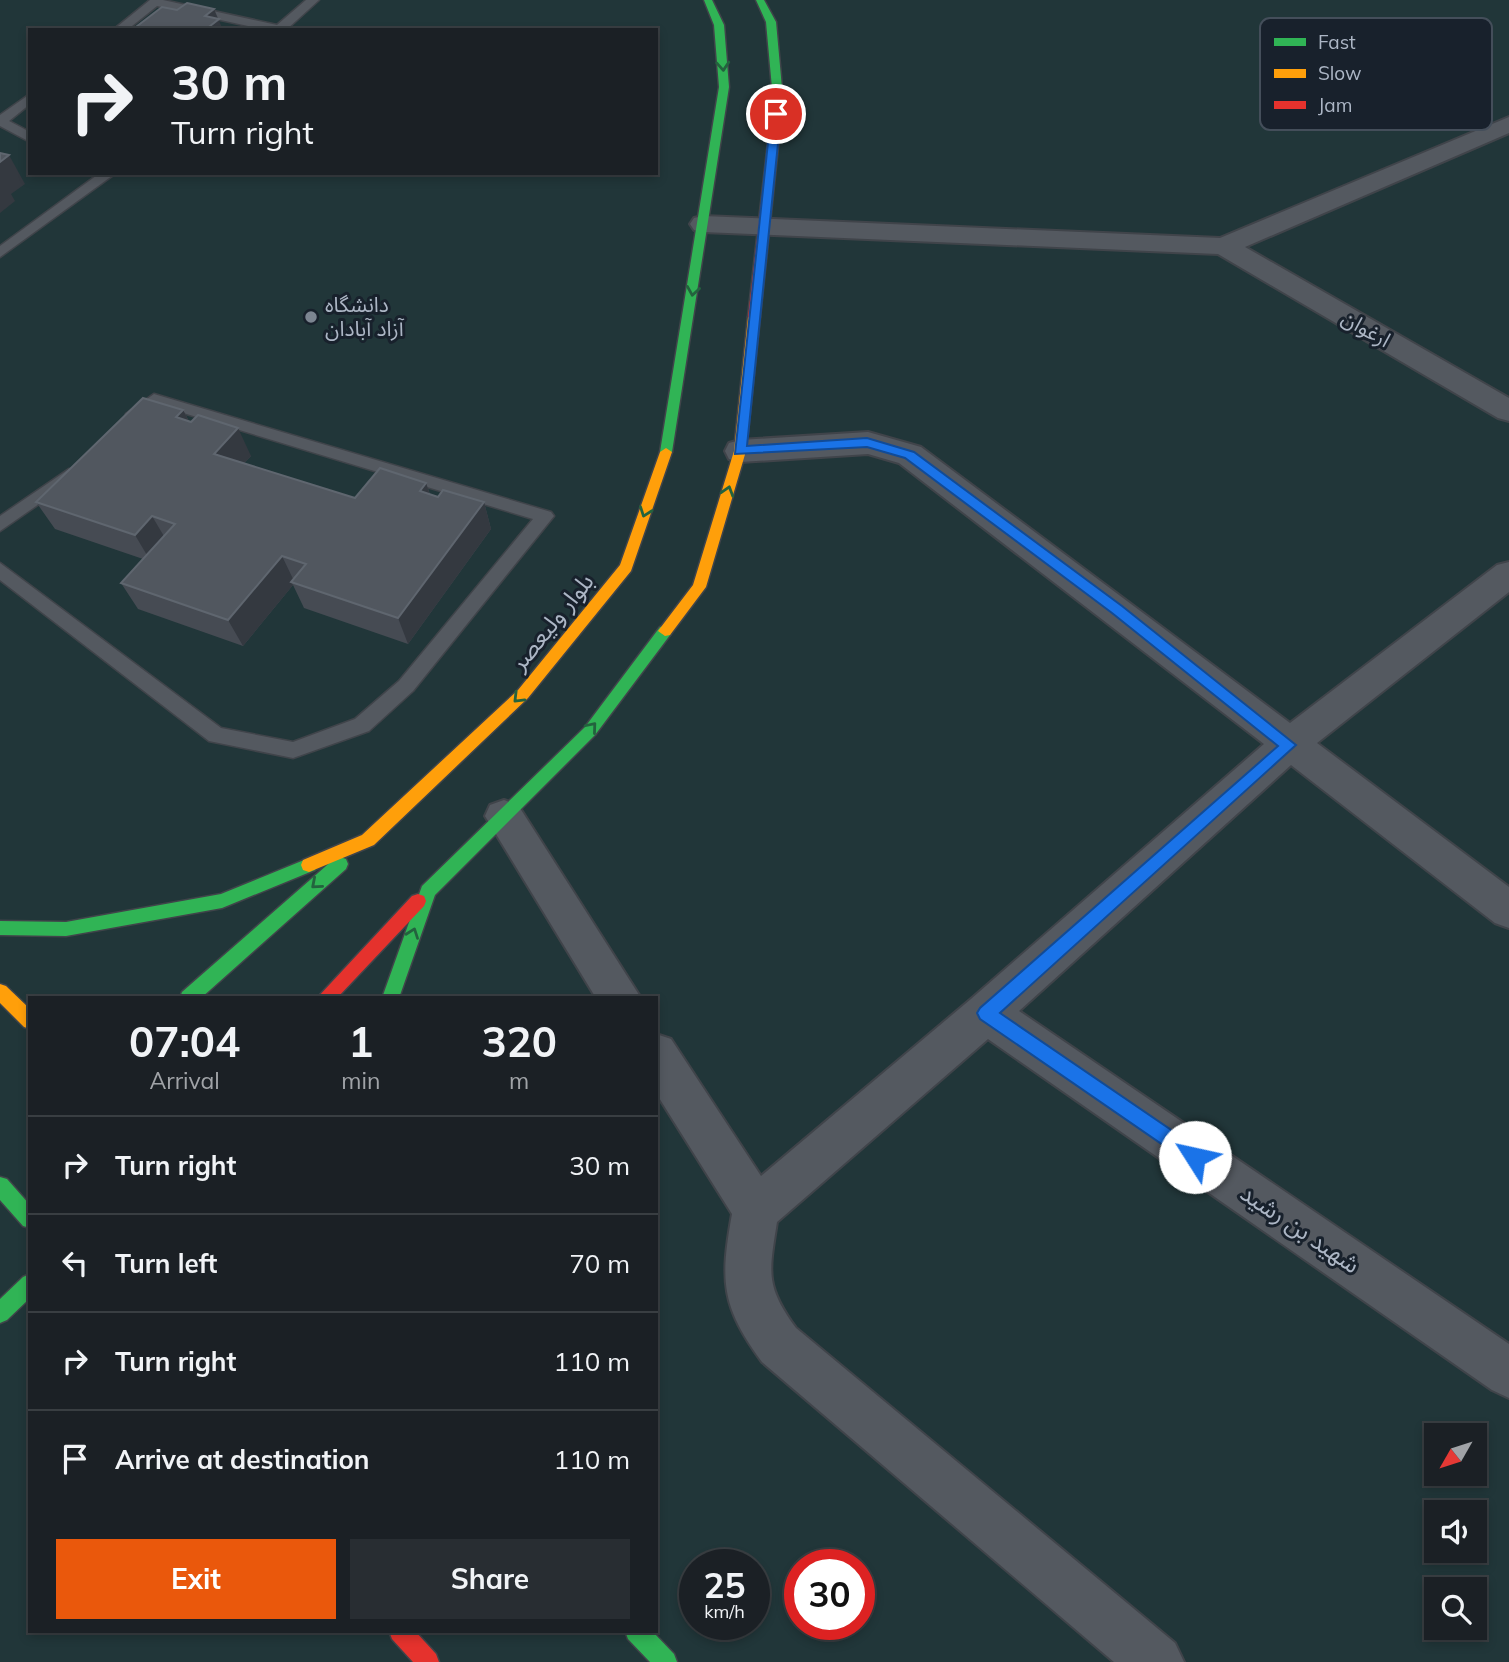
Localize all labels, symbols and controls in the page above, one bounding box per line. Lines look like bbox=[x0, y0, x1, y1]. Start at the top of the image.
legend bbox=[1260, 18, 1492, 130]
text: Fast bbox=[1318, 30, 1356, 54]
text: 30 m bbox=[171, 51, 287, 112]
icon: right bbox=[56, 56, 147, 147]
one-way arrow bbox=[715, 61, 730, 72]
text: Slow bbox=[1318, 61, 1362, 85]
pin bbox=[746, 84, 806, 144]
text: Jam bbox=[1318, 93, 1352, 117]
icon: arrive bbox=[757, 95, 795, 133]
text: Turn right bbox=[171, 112, 314, 152]
one-way arrow bbox=[686, 285, 701, 297]
place label: دانشگاه آزاد آبادان bbox=[325, 291, 405, 341]
street label: ارغوان bbox=[1337, 304, 1396, 352]
marker: دانشگاه آزاد آبادان bbox=[303, 309, 319, 325]
one-way arrow bbox=[719, 485, 734, 497]
one-way arrow bbox=[639, 506, 653, 518]
street label: بلوار ولیعصر bbox=[502, 567, 600, 677]
one-way arrow bbox=[514, 690, 527, 703]
one-way arrow bbox=[584, 723, 596, 736]
one-way arrow bbox=[311, 876, 324, 888]
one-way arrow bbox=[405, 928, 419, 940]
text: 07:04 bbox=[129, 1015, 240, 1068]
text: 1 bbox=[348, 1015, 373, 1068]
text: 320 bbox=[481, 1015, 557, 1068]
text: Arrival bbox=[149, 1066, 220, 1095]
text: min bbox=[341, 1066, 380, 1095]
text: m bbox=[509, 1066, 529, 1095]
position arrow bbox=[1158, 1120, 1232, 1194]
icon: right bbox=[56, 1146, 94, 1184]
text: Turn right bbox=[115, 1149, 236, 1182]
text: 30 m bbox=[569, 1149, 630, 1182]
street label: شهید بن رشید bbox=[1235, 1177, 1366, 1279]
icon: left bbox=[56, 1244, 94, 1282]
text: Turn left bbox=[115, 1247, 217, 1280]
text: 70 m bbox=[569, 1247, 630, 1280]
icon: right bbox=[56, 1342, 94, 1380]
text: Turn right bbox=[115, 1345, 236, 1378]
text: 110 m bbox=[554, 1345, 630, 1378]
north arrow bbox=[1424, 1423, 1488, 1486]
map controls bbox=[1424, 1423, 1487, 1640]
icon: arrive bbox=[56, 1440, 94, 1478]
text: Arrive at destination bbox=[115, 1443, 370, 1476]
text: 110 m bbox=[554, 1443, 630, 1476]
button: sound bbox=[1424, 1500, 1487, 1563]
button: Exit bbox=[56, 1539, 336, 1619]
button: Share bbox=[350, 1539, 630, 1619]
speed limit sign: 30 bbox=[784, 1549, 875, 1640]
text: 25 bbox=[703, 1563, 746, 1607]
button: search bbox=[1424, 1577, 1487, 1640]
text: km/h bbox=[704, 1600, 745, 1623]

